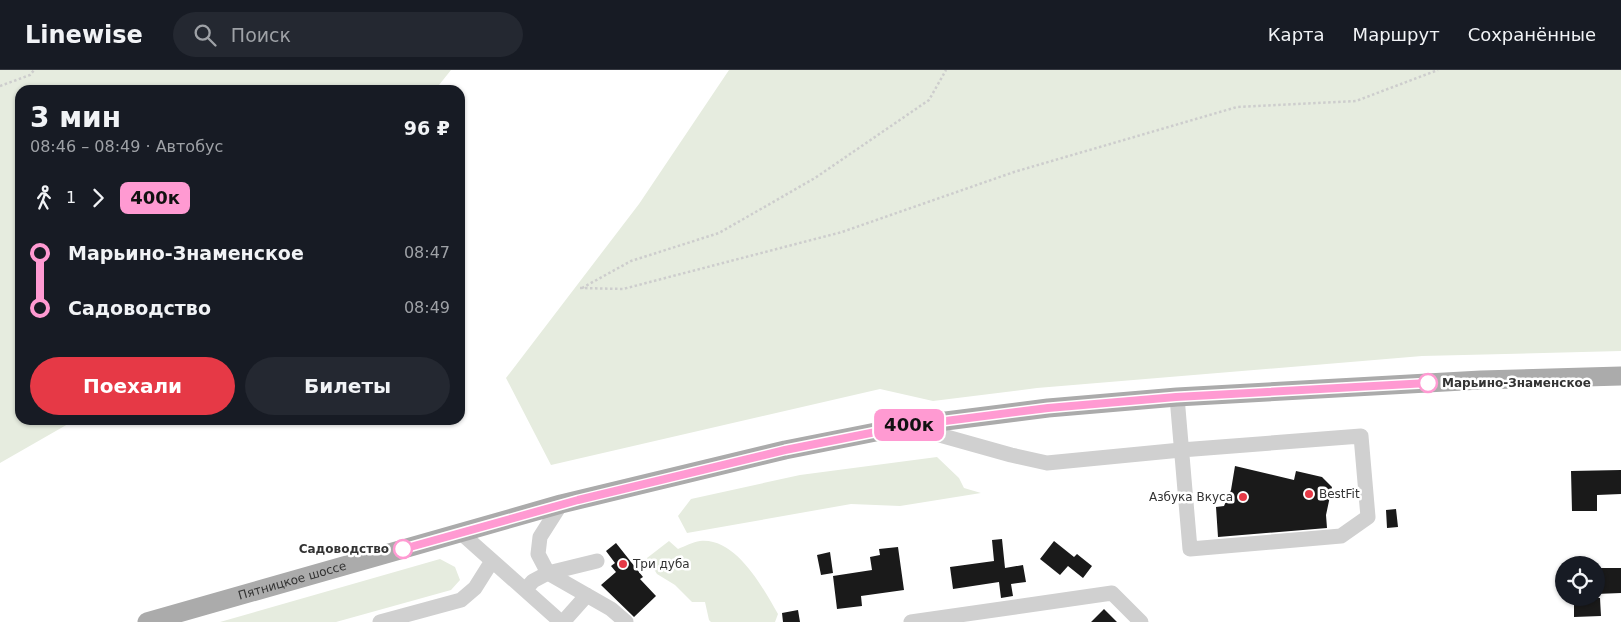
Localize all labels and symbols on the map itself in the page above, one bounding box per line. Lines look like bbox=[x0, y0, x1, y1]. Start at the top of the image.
marker: Марьино-Знаменское bbox=[1418, 373, 1438, 393]
place label: Марьино-Знаменское bbox=[1442, 376, 1591, 390]
line badge: 400к bbox=[874, 409, 944, 441]
place label: BestFit bbox=[1319, 487, 1360, 501]
marker: BestFit bbox=[1303, 488, 1315, 500]
place label: Азбука Вкуса bbox=[1149, 490, 1233, 504]
marker: Азбука Вкуса bbox=[1237, 491, 1249, 503]
marker: Садоводство bbox=[393, 539, 413, 559]
place label: Садоводство bbox=[299, 542, 389, 556]
place label: Три дуба bbox=[632, 557, 690, 571]
marker: Три дуба bbox=[617, 558, 629, 570]
street label: Пятницкое шоссе bbox=[237, 559, 348, 603]

